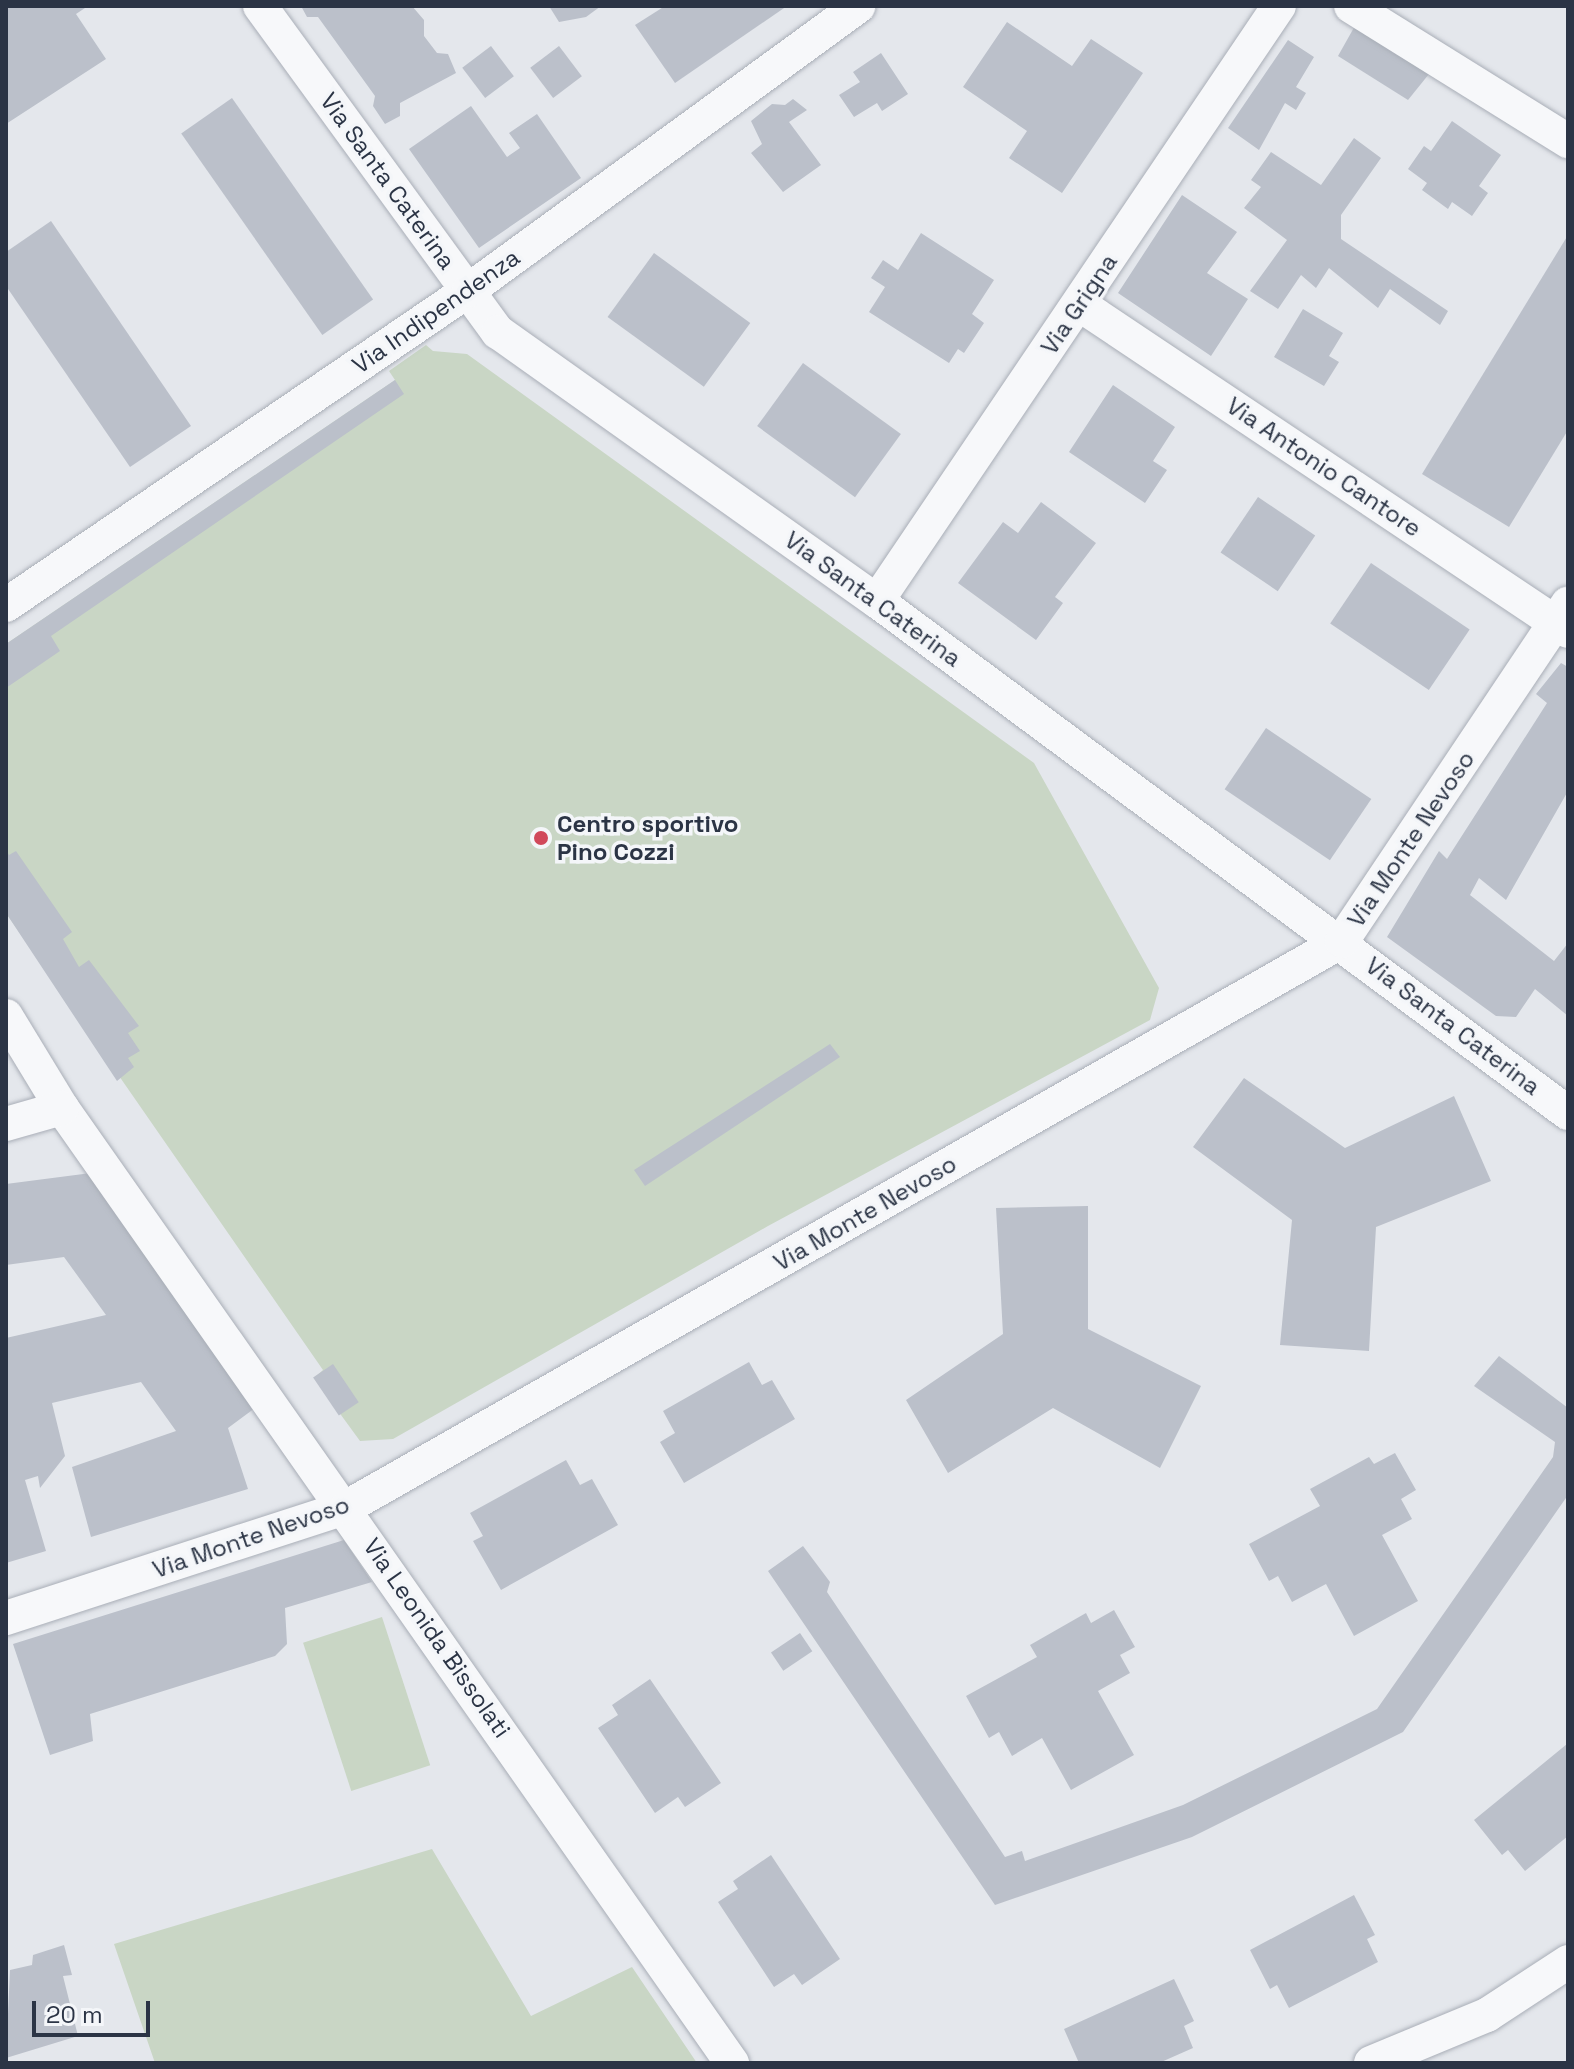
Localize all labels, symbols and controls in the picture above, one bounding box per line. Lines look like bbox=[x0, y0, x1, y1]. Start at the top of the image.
street label: Via Santa Caterina bbox=[314, 87, 462, 275]
street label: Via Indipendenza bbox=[347, 243, 525, 379]
street label: Via Grigna bbox=[1035, 248, 1123, 360]
street label: Via Antonio Cantore bbox=[1221, 391, 1427, 543]
street label: Via Santa Caterina bbox=[779, 525, 967, 673]
street label: Via Monte Nevoso bbox=[1341, 746, 1481, 932]
place label: Centro sportivo Pino Cozzi bbox=[557, 810, 738, 866]
marker: Centro sportivo Pino Cozzi bbox=[532, 829, 550, 847]
street label: Via Santa Caterina bbox=[1360, 951, 1546, 1101]
street label: Via Monte Nevoso bbox=[769, 1149, 961, 1277]
street label: Via Monte Nevoso bbox=[149, 1490, 353, 1584]
street label: Via Leonida Bissolati bbox=[357, 1533, 517, 1743]
scale bar bbox=[36, 1985, 154, 2035]
text: 20 m bbox=[46, 1999, 103, 2030]

